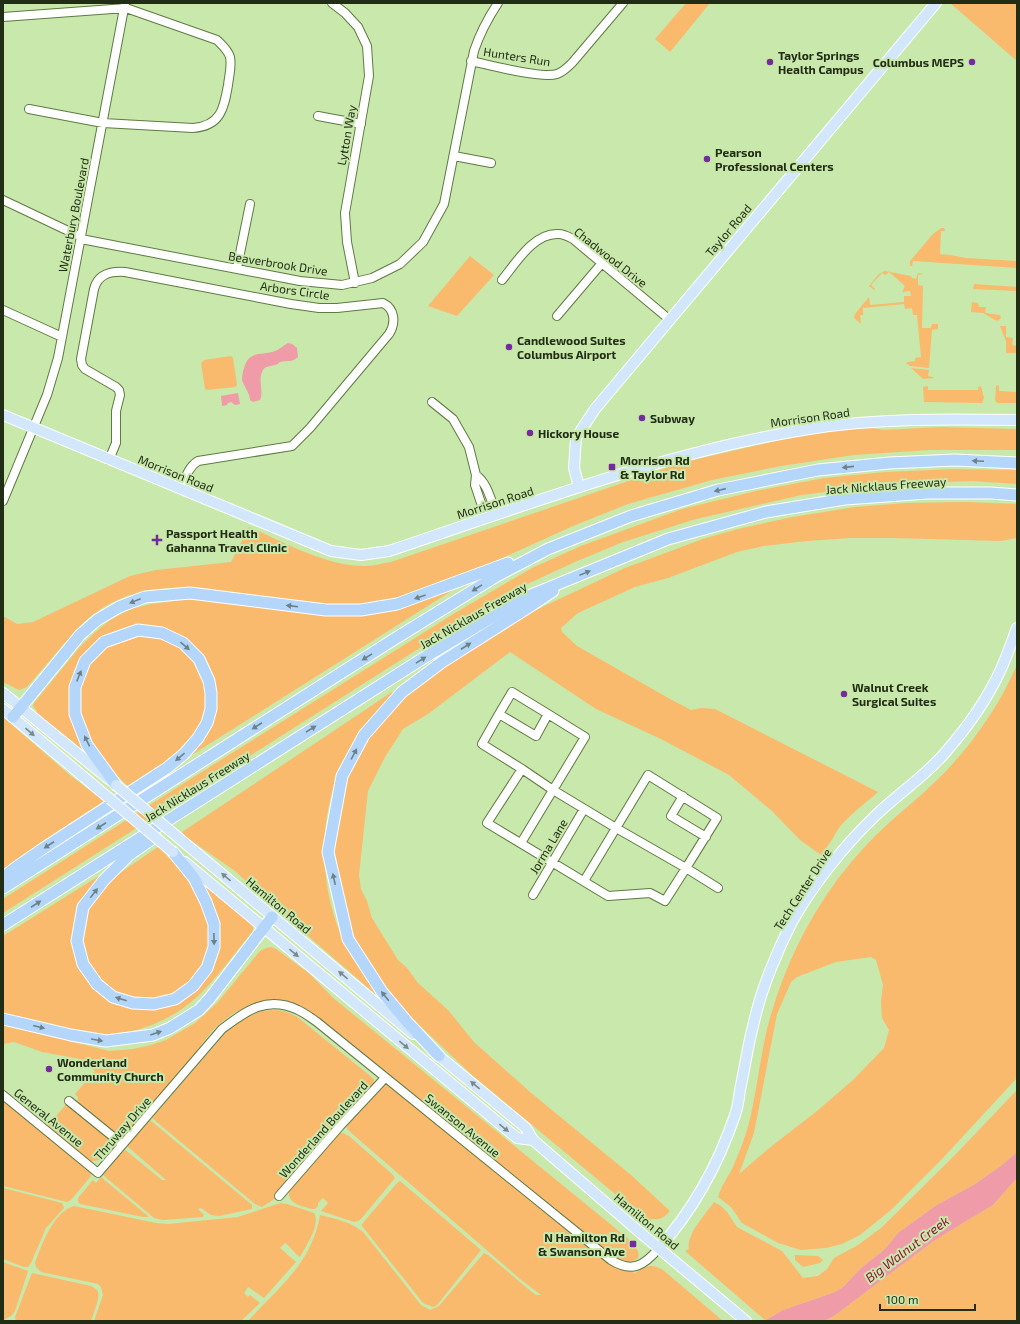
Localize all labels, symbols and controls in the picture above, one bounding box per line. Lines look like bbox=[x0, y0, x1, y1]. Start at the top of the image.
street label: Hunters Run bbox=[482, 44, 552, 68]
place label: Taylor Springs Health Campus bbox=[778, 48, 864, 76]
place label: Columbus MEPS bbox=[873, 55, 964, 69]
marker: Taylor Springs Health Campus bbox=[765, 57, 775, 67]
marker: Columbus MEPS bbox=[967, 57, 977, 67]
street label: Lytton Way bbox=[334, 103, 358, 166]
place label: Pearson Professional Centers bbox=[715, 145, 834, 173]
marker: Pearson Professional Centers bbox=[702, 154, 712, 164]
street label: Waterbury Boulevard bbox=[55, 157, 91, 273]
street label: Taylor Road bbox=[702, 201, 754, 259]
street label: Chadwood Drive bbox=[572, 224, 650, 290]
street label: Beaverbrook Drive bbox=[227, 248, 329, 278]
street label: Arbors Circle bbox=[259, 278, 331, 302]
place label: Candlewood Suites Columbus Airport bbox=[517, 333, 626, 361]
marker: Candlewood Suites Columbus Airport bbox=[504, 342, 514, 352]
street label: Morrison Road bbox=[769, 404, 851, 430]
place label: Subway bbox=[650, 411, 695, 426]
marker: Subway bbox=[637, 413, 647, 423]
place label: Hickory House bbox=[538, 426, 619, 441]
marker: Hickory House bbox=[525, 428, 535, 438]
street label: Morrison Road bbox=[136, 451, 216, 495]
place label: Morrison Rd & Taylor Rd bbox=[620, 453, 690, 482]
one-way arrow bbox=[972, 458, 984, 465]
marker: Morrison Rd & Taylor Rd bbox=[607, 462, 617, 472]
one-way arrow bbox=[842, 464, 854, 471]
street label: Jack Nicklaus Freeway bbox=[825, 474, 947, 496]
street label: Morrison Road bbox=[455, 483, 535, 521]
one-way arrow bbox=[714, 488, 727, 494]
place label: Passport Health Gahanna Travel Clinic bbox=[166, 526, 287, 554]
marker: Passport Health Gahanna Travel Clinic bbox=[151, 534, 163, 546]
one-way arrow bbox=[579, 570, 590, 576]
street label: Jack Nicklaus Freeway bbox=[417, 578, 529, 651]
one-way arrow bbox=[472, 584, 482, 592]
one-way arrow bbox=[414, 594, 426, 600]
one-way arrow bbox=[128, 598, 140, 604]
one-way arrow bbox=[286, 603, 298, 609]
one-way arrow bbox=[180, 641, 190, 650]
one-way arrow bbox=[461, 642, 472, 650]
one-way arrow bbox=[361, 653, 373, 660]
one-way arrow bbox=[416, 656, 426, 664]
one-way arrow bbox=[76, 671, 82, 682]
place label: Walnut Creek Surgical Suites bbox=[852, 680, 936, 708]
marker: Walnut Creek Surgical Suites bbox=[839, 689, 849, 699]
one-way arrow bbox=[251, 723, 263, 730]
one-way arrow bbox=[306, 725, 316, 733]
one-way arrow bbox=[25, 727, 36, 736]
one-way arrow bbox=[83, 736, 90, 747]
street label: Jack Nicklaus Freeway bbox=[142, 748, 253, 824]
one-way arrow bbox=[351, 748, 357, 759]
one-way arrow bbox=[175, 753, 186, 761]
street label: Jorma Lane bbox=[526, 816, 570, 876]
one-way arrow bbox=[95, 823, 106, 830]
one-way arrow bbox=[44, 841, 54, 849]
street label: Tech Center Drive bbox=[770, 846, 834, 932]
one-way arrow bbox=[220, 872, 231, 881]
one-way arrow bbox=[331, 873, 337, 885]
street label: Hamilton Road bbox=[244, 874, 314, 936]
one-way arrow bbox=[90, 887, 99, 898]
one-way arrow bbox=[31, 900, 41, 908]
one-way arrow bbox=[211, 933, 217, 946]
one-way arrow bbox=[288, 948, 299, 957]
one-way arrow bbox=[337, 971, 348, 980]
one-way arrow bbox=[381, 990, 390, 1001]
one-way arrow bbox=[115, 996, 127, 1002]
one-way arrow bbox=[33, 1025, 45, 1031]
one-way arrow bbox=[150, 1030, 162, 1036]
one-way arrow bbox=[90, 1037, 103, 1043]
one-way arrow bbox=[399, 1041, 409, 1050]
place label: Wonderland Community Church bbox=[57, 1055, 164, 1084]
marker: Wonderland Community Church bbox=[44, 1064, 54, 1074]
street label: Wonderland Boulevard bbox=[276, 1078, 370, 1180]
one-way arrow bbox=[469, 1081, 480, 1090]
street label: General Avenue bbox=[12, 1085, 86, 1149]
street label: Swanson Avenue bbox=[423, 1090, 503, 1160]
street label: Thruway Drive bbox=[91, 1093, 153, 1163]
one-way arrow bbox=[499, 1123, 510, 1132]
street label: Hamilton Road bbox=[612, 1190, 682, 1252]
water label: Big Walnut Creek bbox=[862, 1212, 952, 1286]
place label: N Hamilton Rd & Swanson Ave bbox=[538, 1230, 625, 1258]
marker: N Hamilton Rd & Swanson Ave bbox=[628, 1239, 638, 1249]
scale bar bbox=[880, 1286, 975, 1312]
text: 100 m bbox=[886, 1292, 918, 1306]

